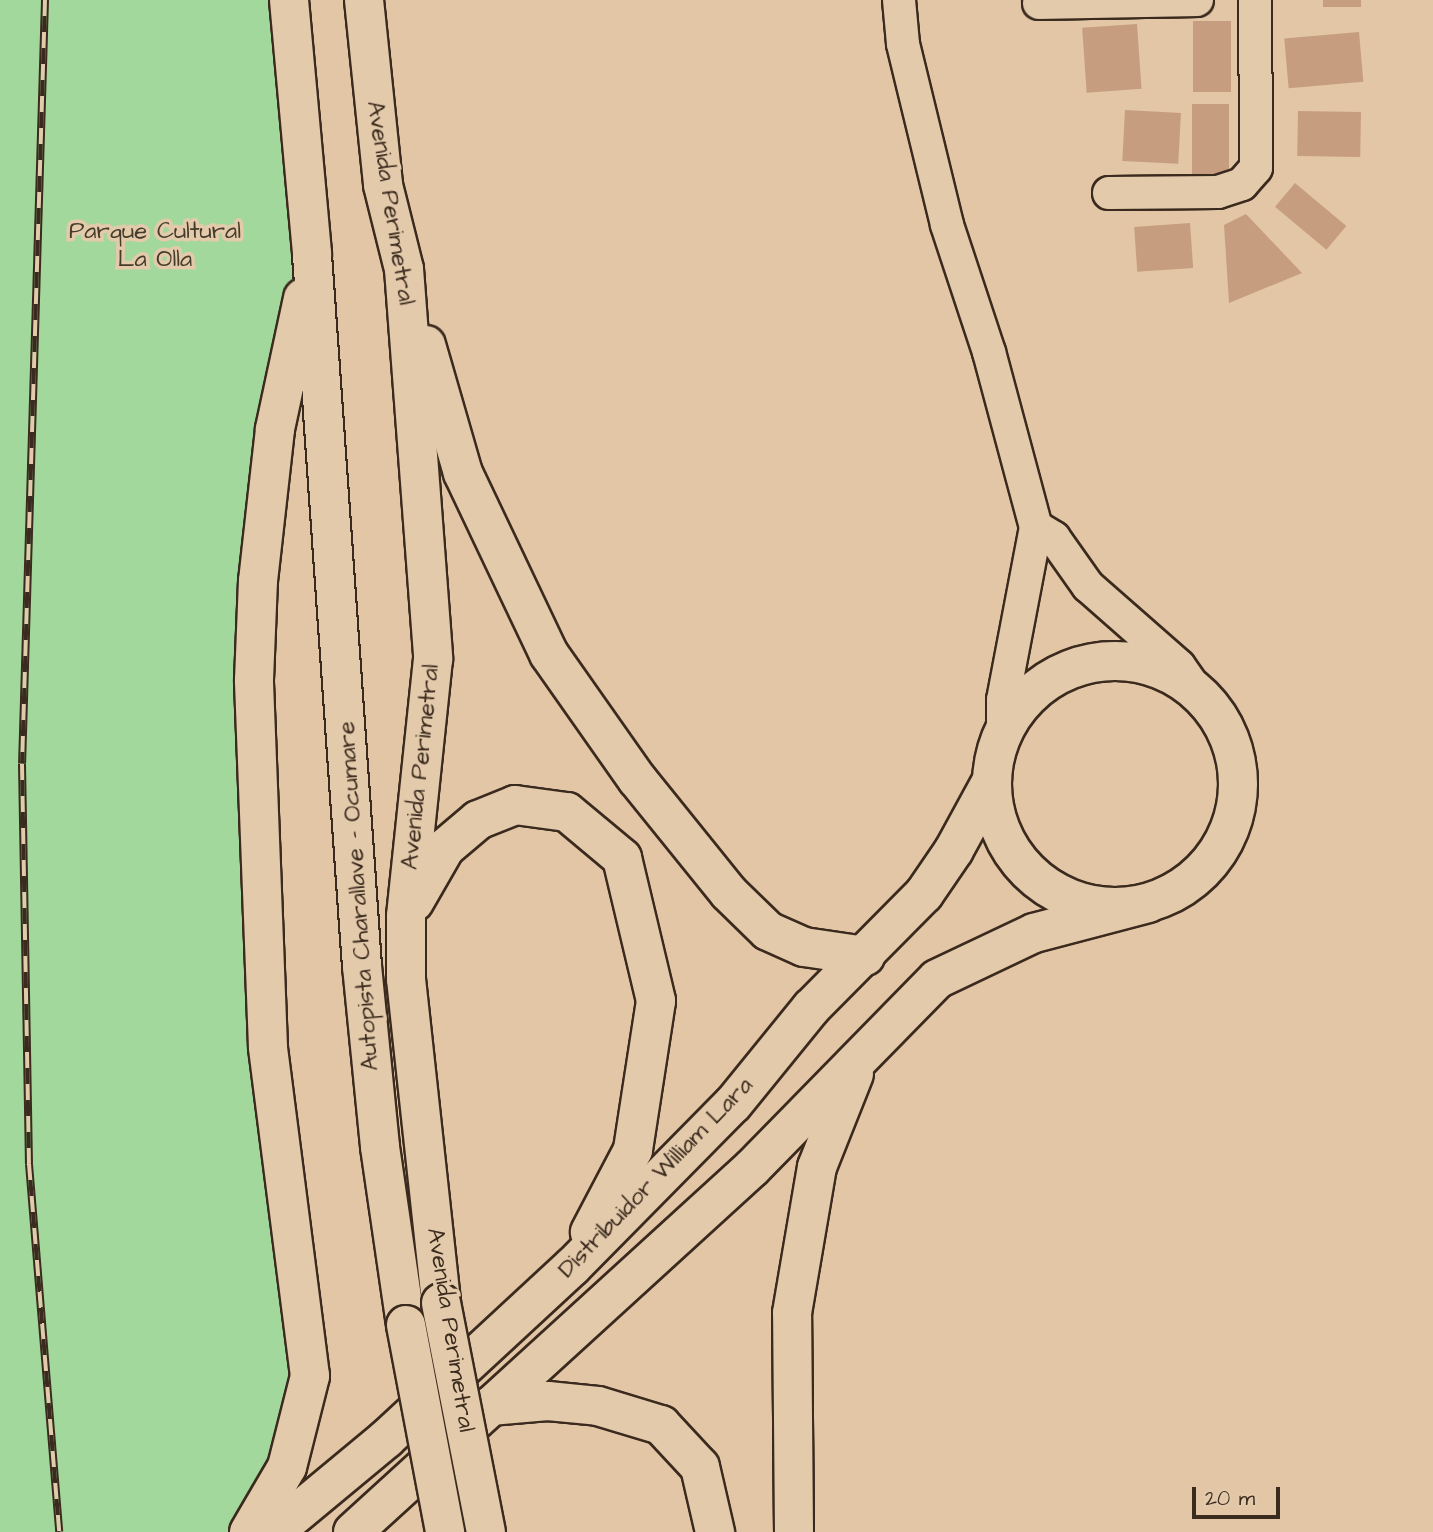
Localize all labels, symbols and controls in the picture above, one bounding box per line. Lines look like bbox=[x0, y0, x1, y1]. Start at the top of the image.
street label: Avenida Perimetral bbox=[360, 99, 420, 307]
park label: Parque Cultural La Olla bbox=[69, 218, 241, 274]
street label: Avenida Perimetral bbox=[396, 663, 446, 871]
street label: Autopista Charallave - Ocumare bbox=[332, 720, 386, 1072]
street label: Distribuidor William Lara bbox=[553, 1072, 759, 1284]
street label: Avenida Perimetral bbox=[420, 1226, 480, 1434]
scale bar bbox=[1195, 1472, 1282, 1516]
text: 20 m bbox=[1205, 1484, 1255, 1513]

